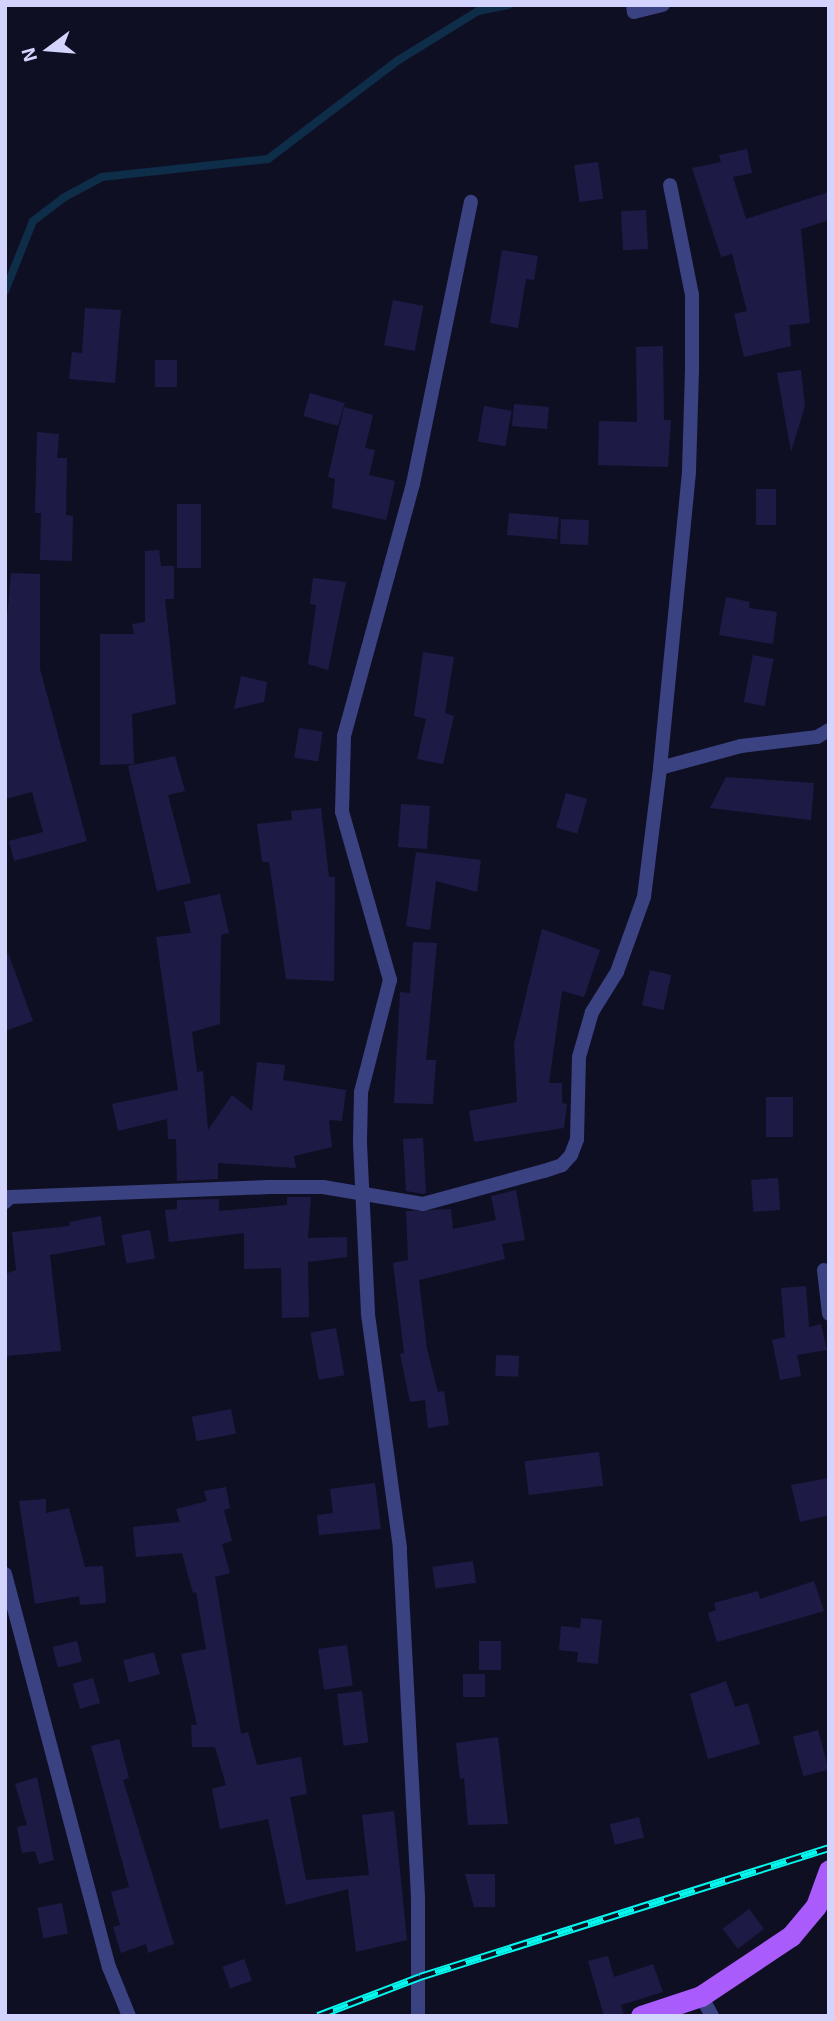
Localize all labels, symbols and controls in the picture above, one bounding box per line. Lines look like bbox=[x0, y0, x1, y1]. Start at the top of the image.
north arrow bbox=[14, 14, 84, 84]
text: N bbox=[15, 45, 41, 65]

